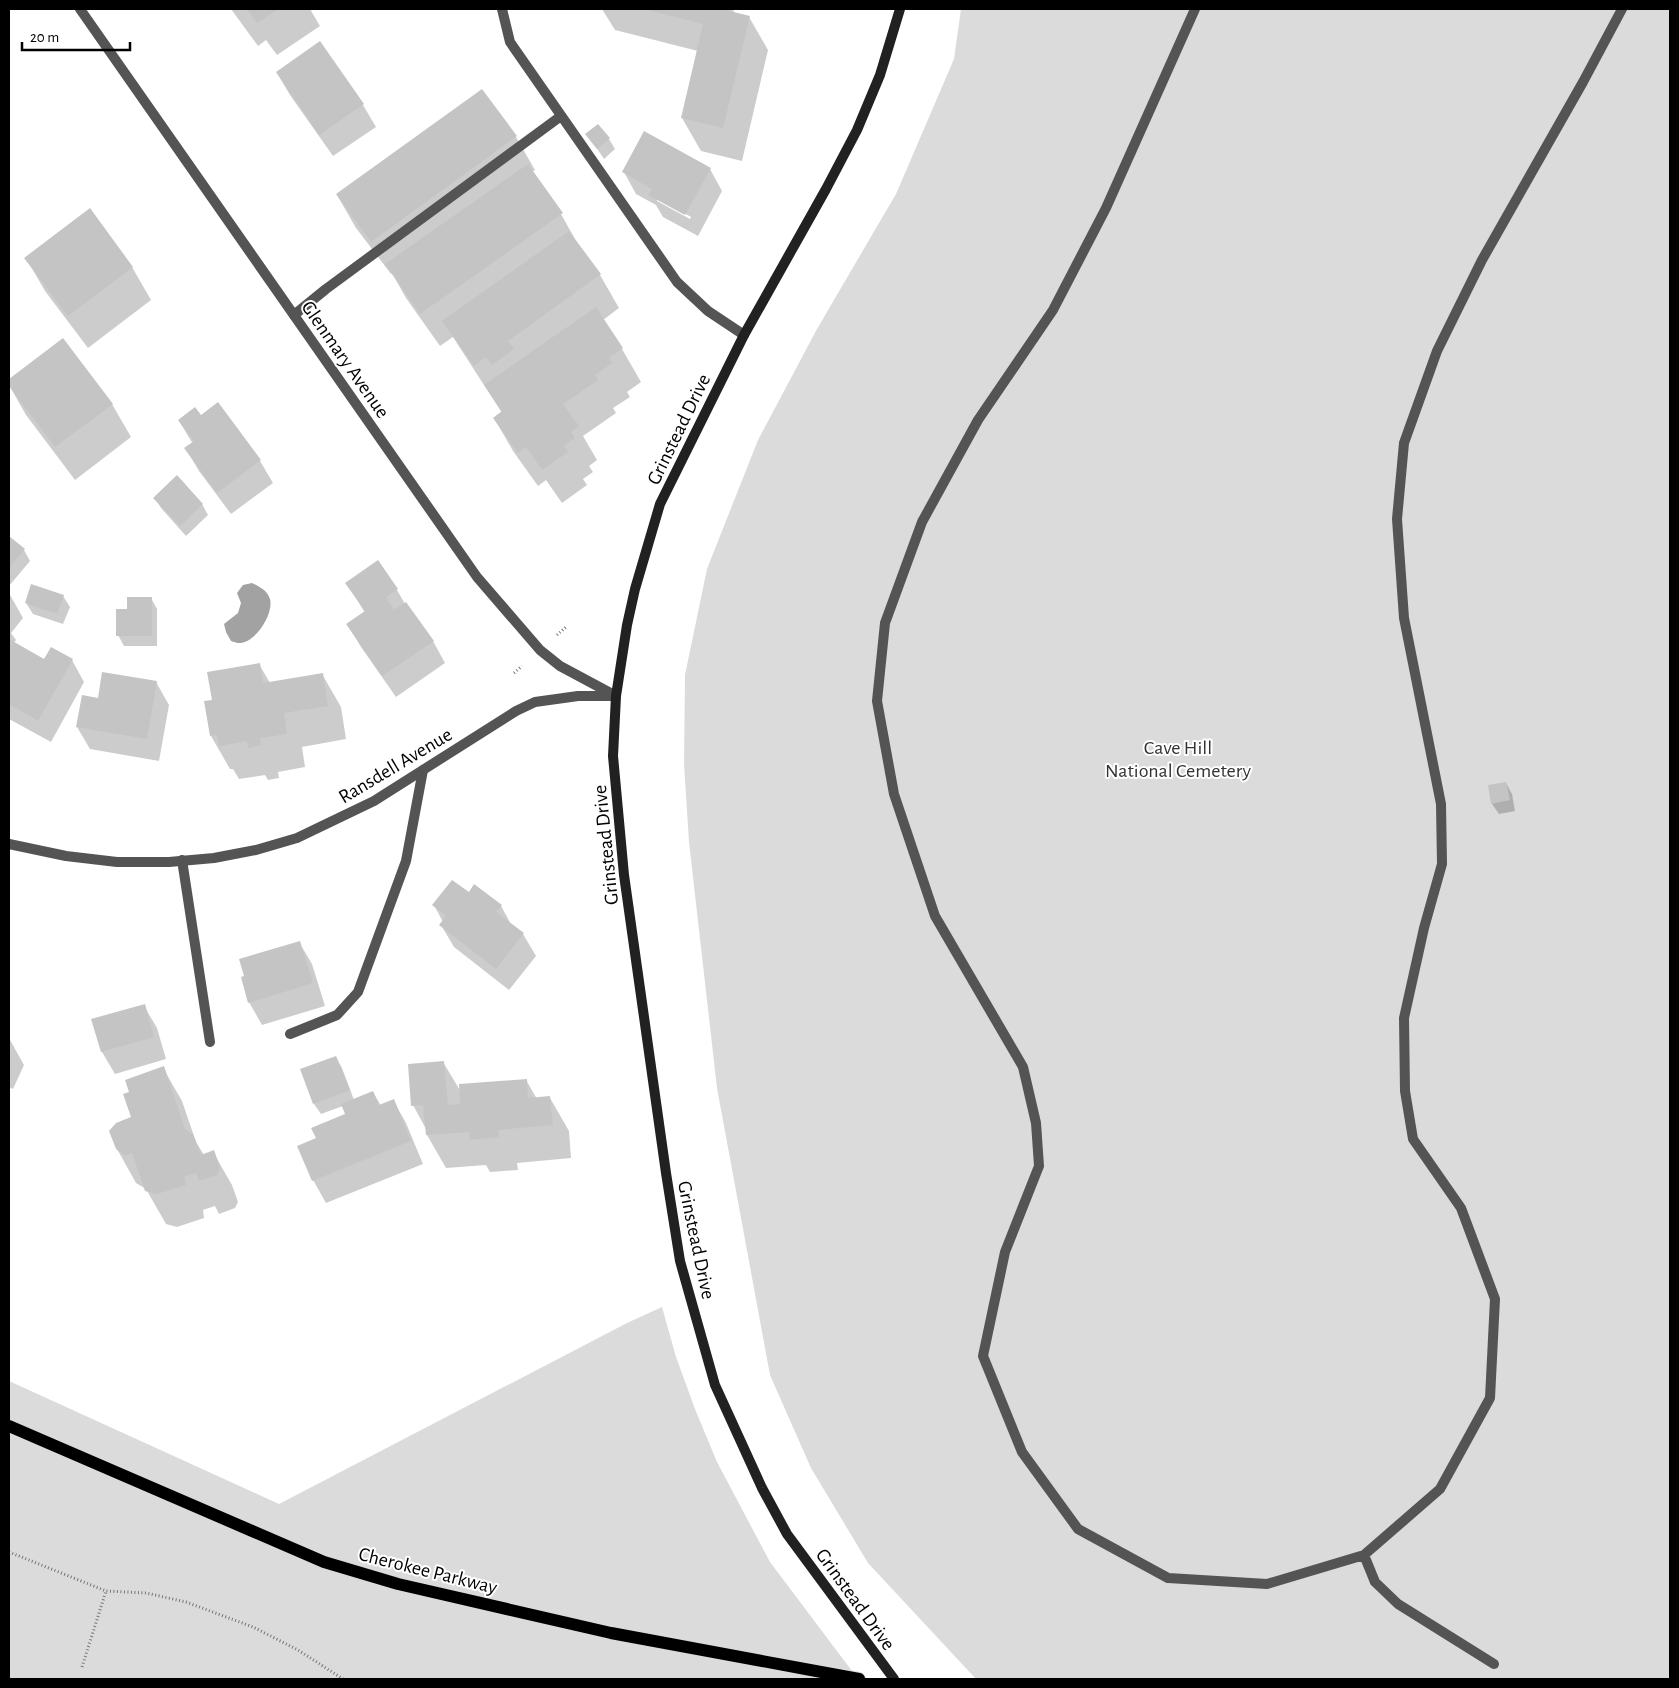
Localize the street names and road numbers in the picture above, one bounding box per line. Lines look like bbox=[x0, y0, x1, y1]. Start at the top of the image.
street label: Glenmary Avenue bbox=[297, 297, 393, 422]
street label: Grinstead Drive bbox=[644, 371, 714, 488]
street label: Ransdell Avenue bbox=[335, 724, 456, 808]
street label: Grinstead Drive bbox=[590, 784, 622, 906]
street label: Grinstead Drive bbox=[674, 1179, 718, 1301]
street label: Cherokee Parkway bbox=[356, 1544, 500, 1598]
street label: Grinstead Drive bbox=[812, 1545, 899, 1654]

